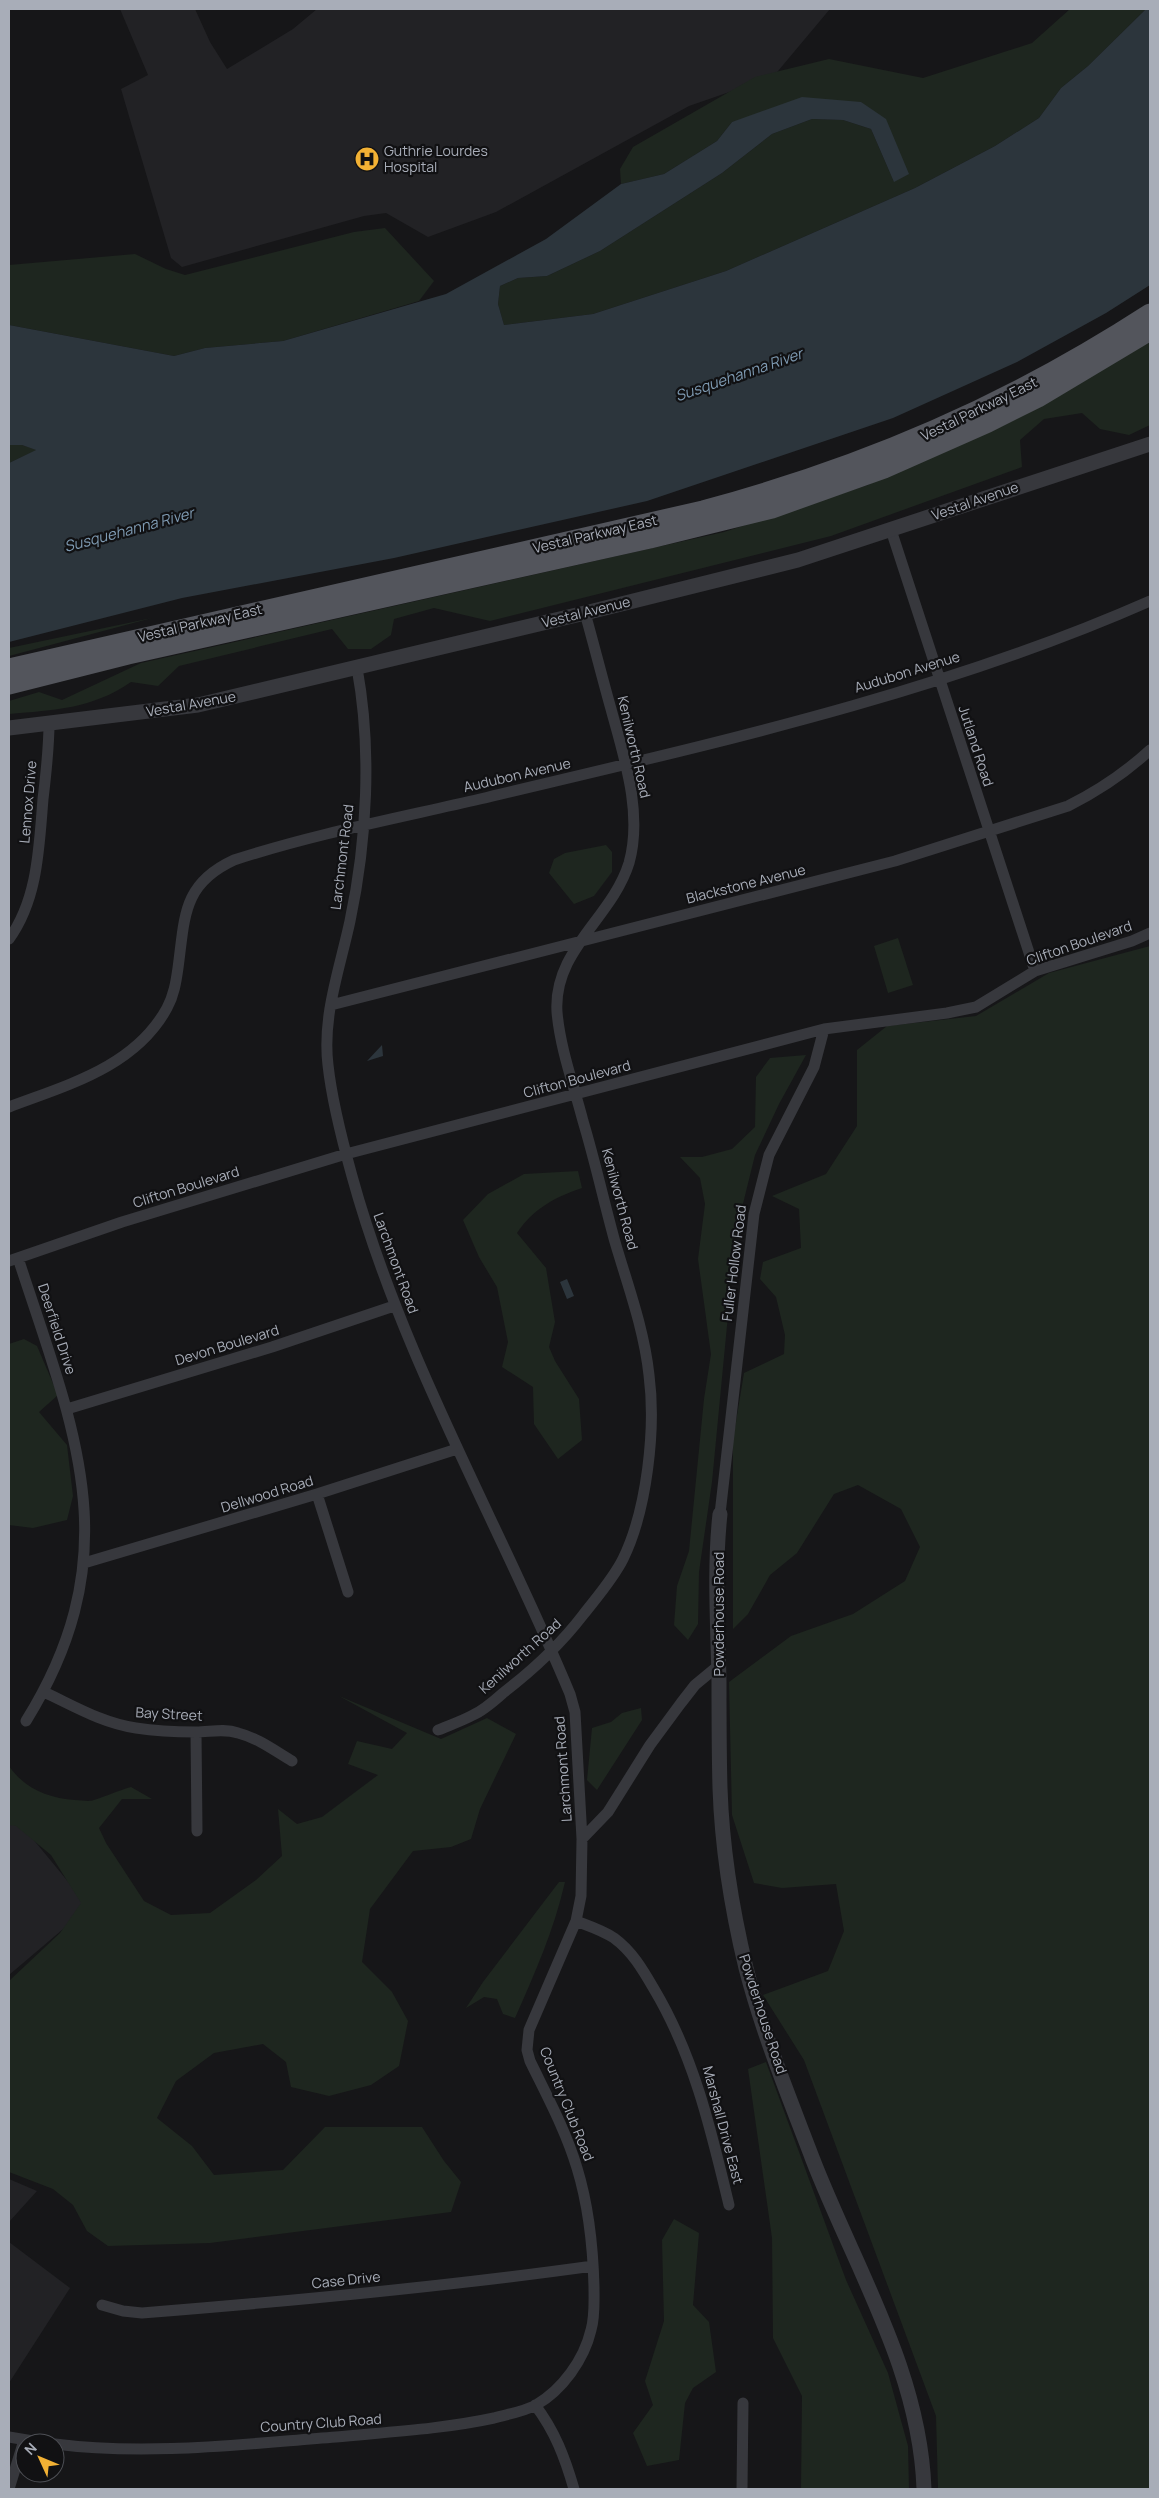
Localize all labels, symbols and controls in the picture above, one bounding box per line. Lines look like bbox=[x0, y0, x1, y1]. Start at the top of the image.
place label: Guthrie Lourdes Hospital bbox=[384, 141, 488, 176]
hospital icon: Guthrie Lourdes Hospital bbox=[354, 146, 380, 172]
water label: Susquehanna River bbox=[672, 342, 808, 406]
street label: Vestal Parkway East bbox=[918, 372, 1040, 445]
street label: Vestal Avenue bbox=[929, 477, 1021, 524]
water label: Susquehanna River bbox=[62, 501, 199, 557]
street label: Vestal Parkway East bbox=[531, 510, 659, 557]
street label: Vestal Avenue bbox=[540, 591, 632, 632]
street label: Vestal Parkway East bbox=[136, 599, 264, 646]
street label: Audubon Avenue bbox=[852, 646, 962, 697]
street label: Vestal Avenue bbox=[145, 686, 237, 721]
street label: Kenilworth Road bbox=[614, 694, 655, 800]
street label: Jutland Road bbox=[954, 703, 998, 789]
street label: Audubon Avenue bbox=[461, 753, 572, 796]
street label: Lennox Drive bbox=[14, 760, 41, 844]
street label: Larchmont Road bbox=[326, 803, 357, 911]
street label: Blackstone Avenue bbox=[684, 860, 808, 908]
street label: Clifton Boulevard bbox=[1024, 916, 1134, 969]
street label: Clifton Boulevard bbox=[521, 1055, 633, 1102]
street label: Kenilworth Road bbox=[598, 1146, 643, 1252]
street label: Clifton Boulevard bbox=[130, 1161, 241, 1212]
street label: Fuller Hollow Road bbox=[717, 1204, 750, 1322]
street label: Larchmont Road bbox=[369, 1210, 424, 1316]
street label: Deerfield Drive bbox=[34, 1281, 81, 1377]
street label: Devon Boulevard bbox=[173, 1320, 281, 1369]
street label: Dellwood Road bbox=[218, 1470, 315, 1517]
street label: Powderhouse Road bbox=[709, 1552, 728, 1676]
street label: Kenilworth Road bbox=[475, 1614, 565, 1698]
street label: Bay Street bbox=[135, 1702, 203, 1725]
street label: Larchmont Road bbox=[549, 1716, 576, 1823]
street label: Powderhouse Road bbox=[735, 1952, 792, 2076]
street label: Country Club Road bbox=[536, 2044, 599, 2164]
street label: Marshall Drive East bbox=[699, 2064, 748, 2186]
street label: Case Drive bbox=[311, 2266, 381, 2293]
street label: Country Club Road bbox=[260, 2409, 382, 2436]
north arrow bbox=[15, 2433, 65, 2483]
text: N bbox=[20, 2438, 41, 2459]

